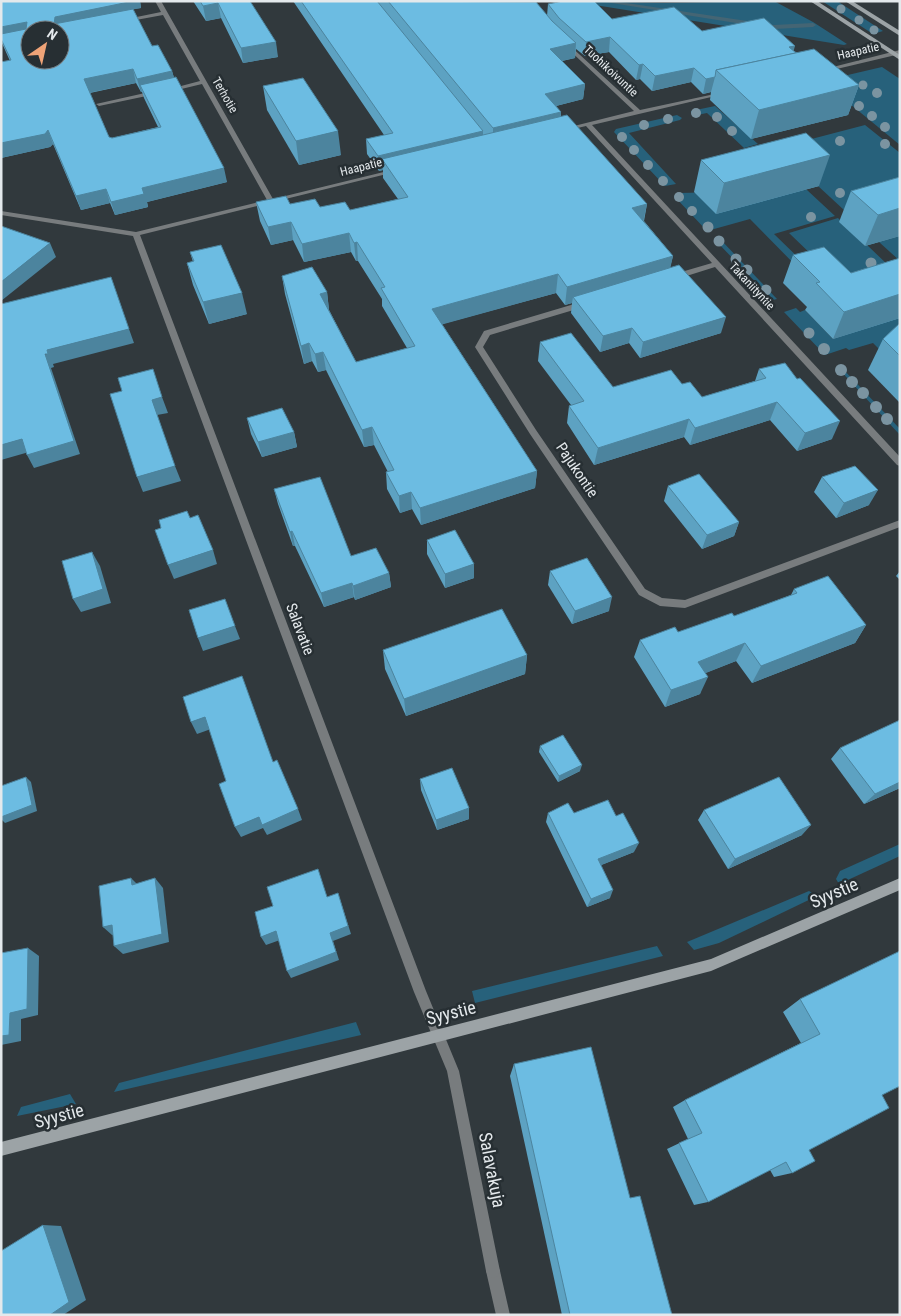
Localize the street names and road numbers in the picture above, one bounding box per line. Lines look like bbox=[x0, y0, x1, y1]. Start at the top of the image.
street label: Haapatie bbox=[836, 39, 881, 63]
street label: Tuohikoivuntie bbox=[581, 42, 641, 100]
street label: Terhotie bbox=[209, 75, 241, 116]
street label: Haapatie bbox=[339, 155, 384, 179]
street label: Takaniityntie bbox=[726, 259, 778, 313]
street label: Pajukontie bbox=[552, 439, 602, 501]
street label: Salavatie bbox=[282, 601, 318, 657]
street label: Syystie bbox=[806, 873, 861, 912]
street label: Syystie bbox=[424, 996, 478, 1029]
street label: Syystie bbox=[32, 1099, 86, 1132]
street label: Salavakuja bbox=[475, 1130, 510, 1209]

